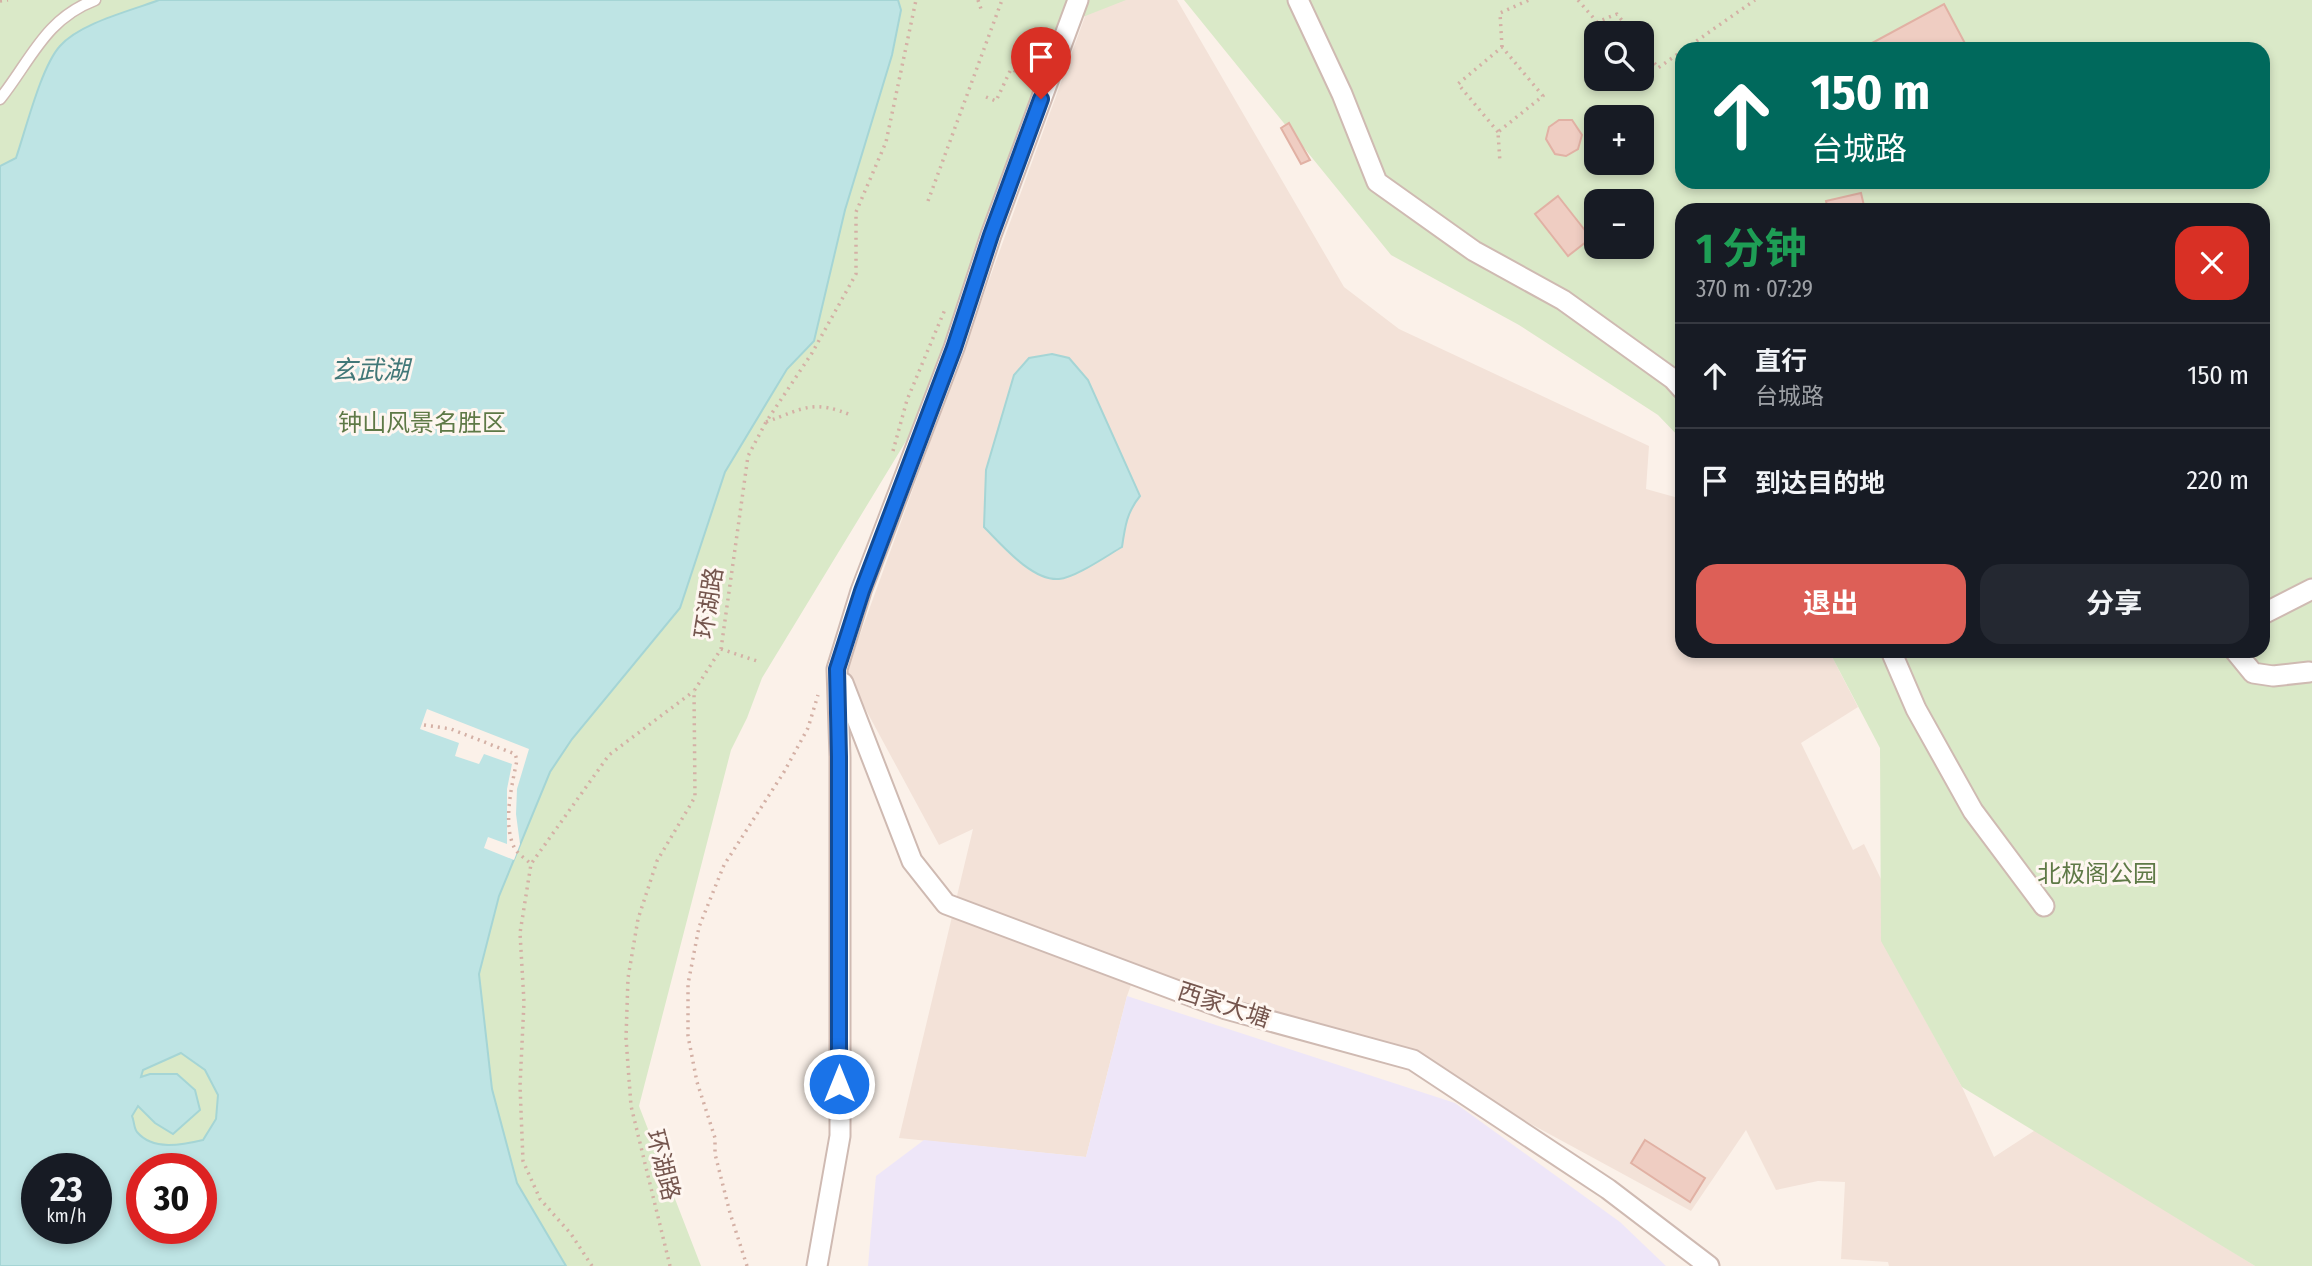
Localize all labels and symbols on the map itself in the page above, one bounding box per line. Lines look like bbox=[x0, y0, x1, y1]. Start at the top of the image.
pin bbox=[1011, 27, 1071, 99]
water label: 玄武湖 bbox=[331, 355, 413, 386]
park label: 钟山风景名胜区 bbox=[338, 409, 506, 437]
street label: 环湖路 bbox=[690, 565, 728, 641]
park label: 北极阁公园 bbox=[2037, 860, 2157, 888]
street label: 西家大塘 bbox=[1174, 977, 1274, 1033]
position arrow bbox=[802, 1047, 876, 1121]
street label: 环湖路 bbox=[641, 1127, 685, 1203]
speed limit sign: 30 bbox=[126, 1153, 217, 1244]

